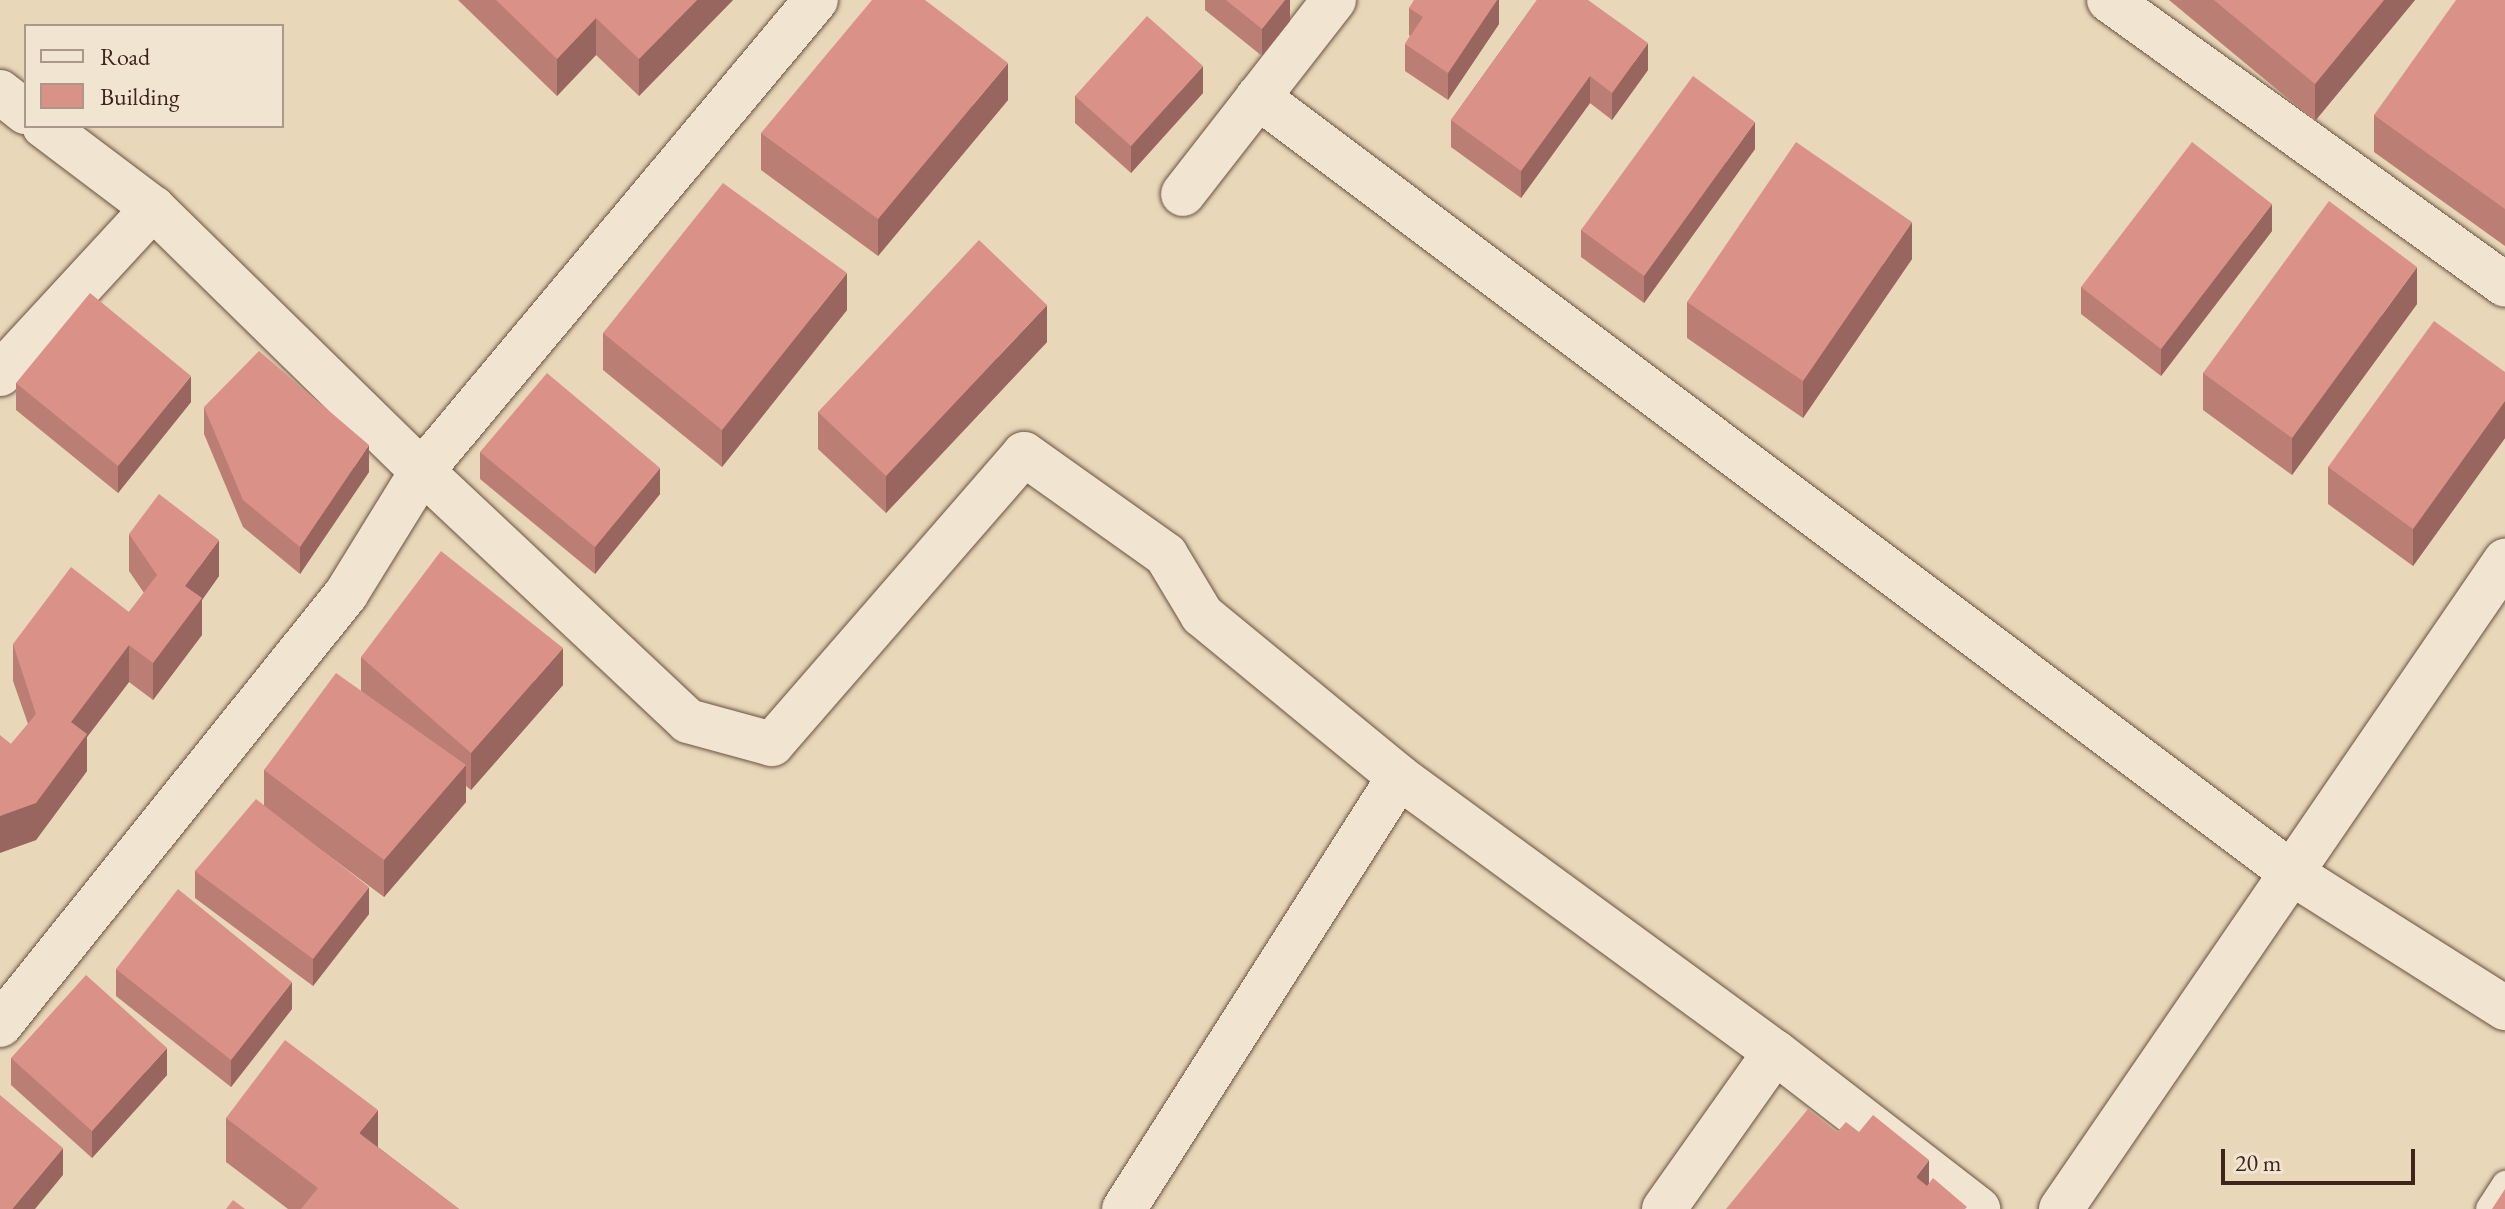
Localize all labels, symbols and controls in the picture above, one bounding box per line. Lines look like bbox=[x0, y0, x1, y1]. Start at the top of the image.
legend bbox=[24, 24, 284, 128]
text: Road bbox=[100, 41, 150, 72]
text: Building bbox=[100, 81, 180, 112]
scale bar bbox=[2225, 1133, 2419, 1183]
text: 20 m bbox=[2235, 1147, 2282, 1178]

